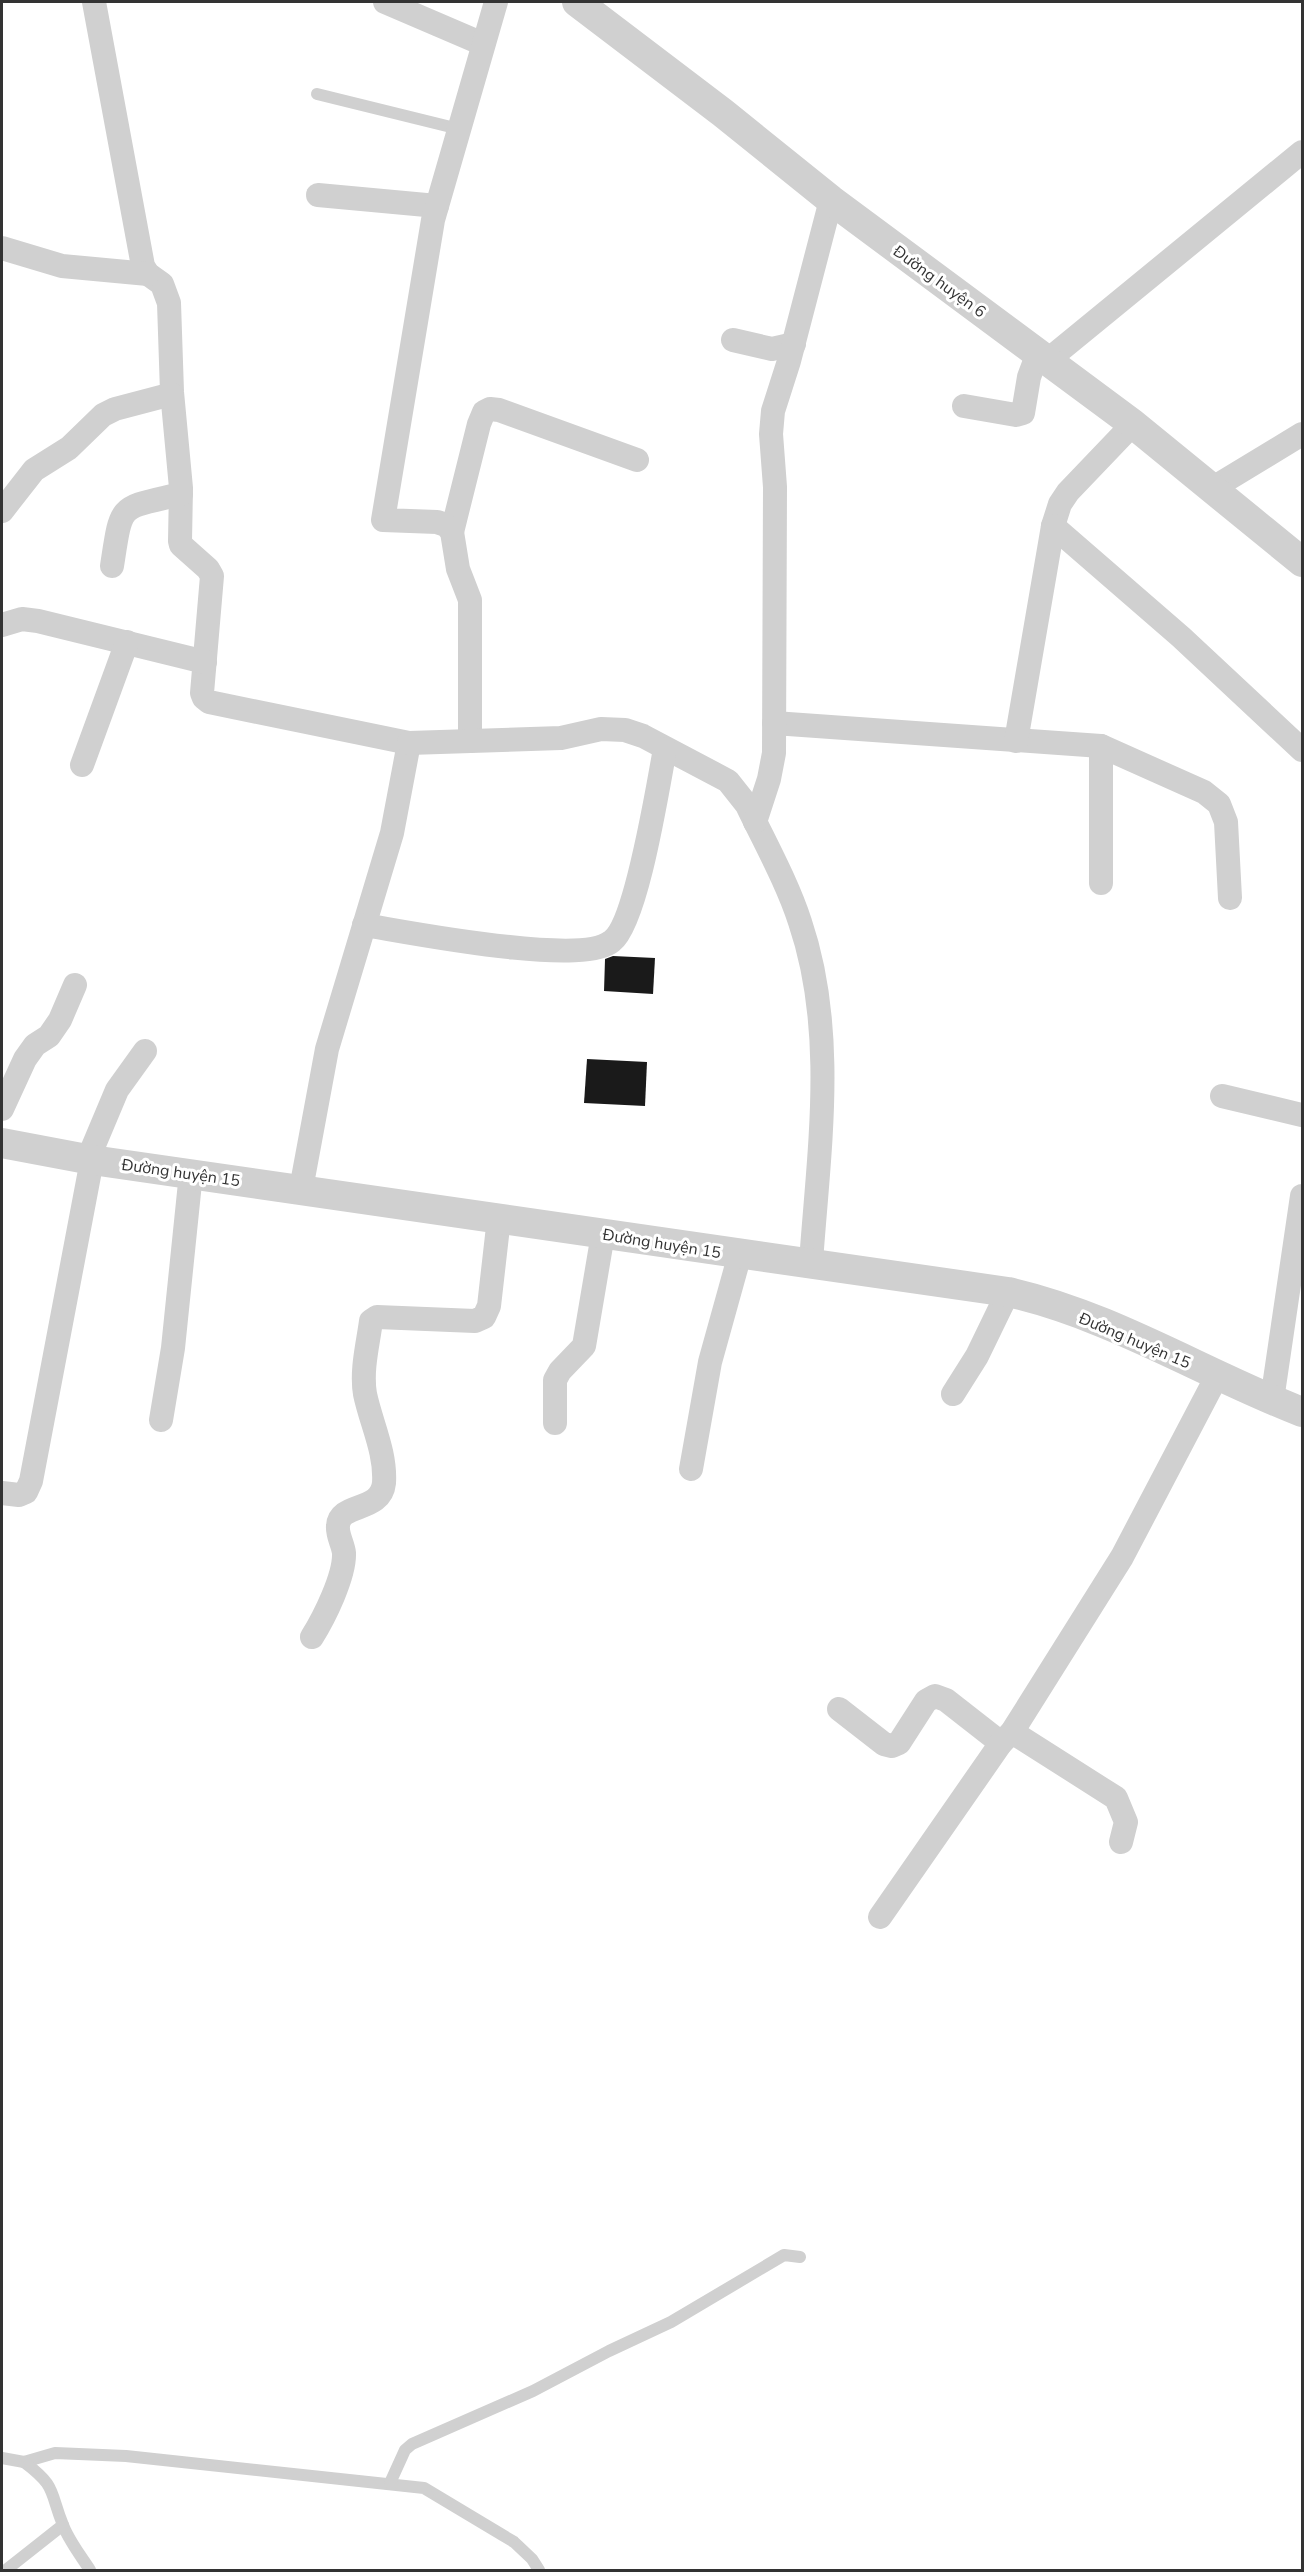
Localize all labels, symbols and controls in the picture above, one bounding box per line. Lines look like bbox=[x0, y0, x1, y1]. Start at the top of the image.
street label: Đường huyện 6 bbox=[888, 240, 990, 323]
street label: Đường huyện 15 bbox=[119, 1154, 242, 1192]
street label: Đường huyện 15 bbox=[600, 1224, 723, 1264]
street label: Đường huyện 15 bbox=[1074, 1307, 1194, 1374]

